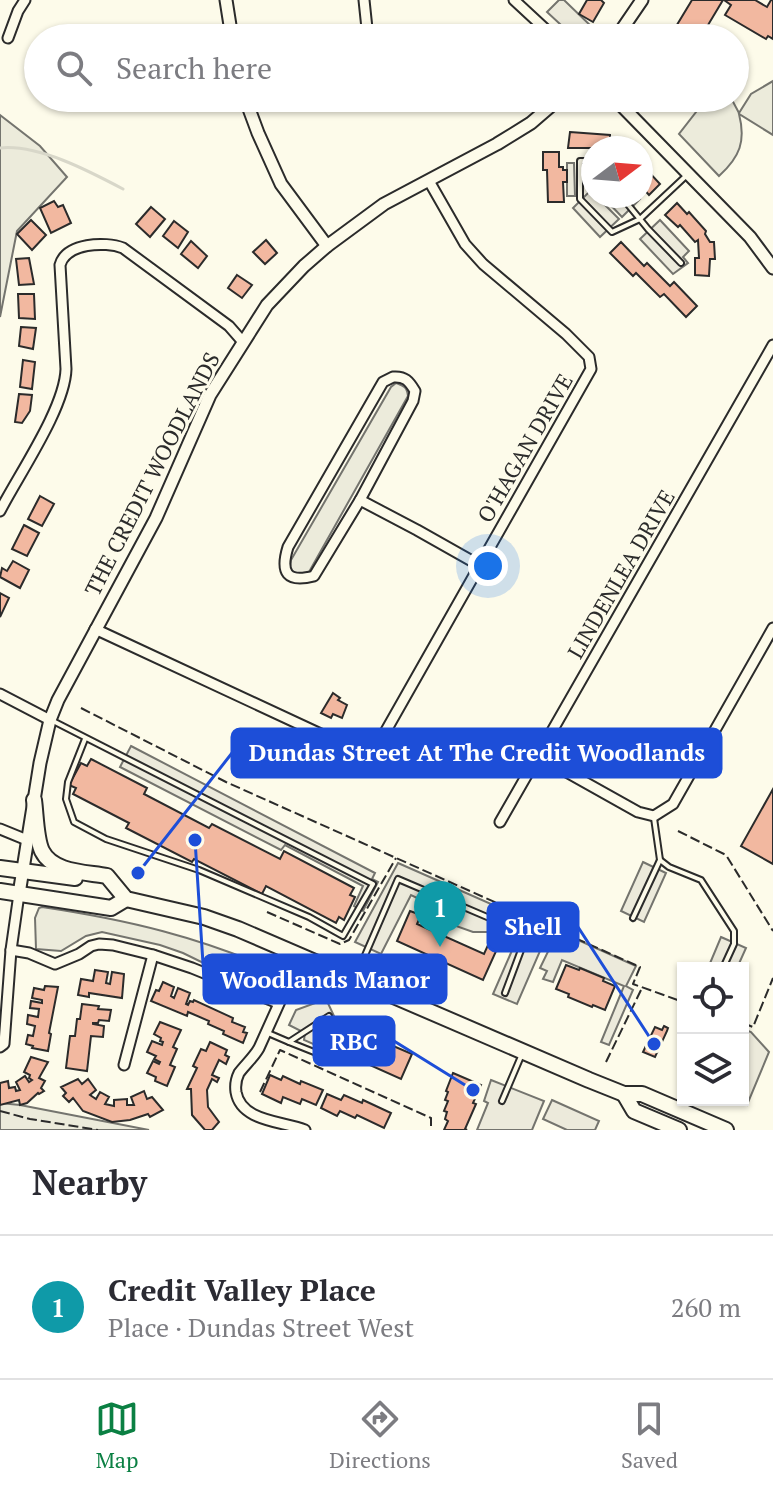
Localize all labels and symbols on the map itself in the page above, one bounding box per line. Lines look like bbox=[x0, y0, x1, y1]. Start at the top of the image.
north arrow bbox=[581, 136, 653, 208]
street label: THE CREDIT WOODLANDS bbox=[77, 347, 226, 600]
street label: O'HAGAN DRIVE bbox=[470, 368, 579, 527]
street label: LINDENLEA DRIVE bbox=[560, 484, 681, 663]
your location bbox=[468, 546, 508, 586]
callout: Dundas Street At The Credit Woodlands bbox=[232, 729, 721, 777]
text: Dundas Street At The Credit Woodlands bbox=[249, 736, 705, 768]
pin: 1 bbox=[414, 881, 466, 947]
callout: Shell bbox=[488, 903, 578, 951]
text: Shell bbox=[504, 910, 562, 942]
callout: Woodlands Manor bbox=[204, 955, 446, 1003]
text: Woodlands Manor bbox=[220, 963, 431, 995]
callout: RBC bbox=[314, 1017, 394, 1065]
text: RBC bbox=[330, 1025, 378, 1057]

